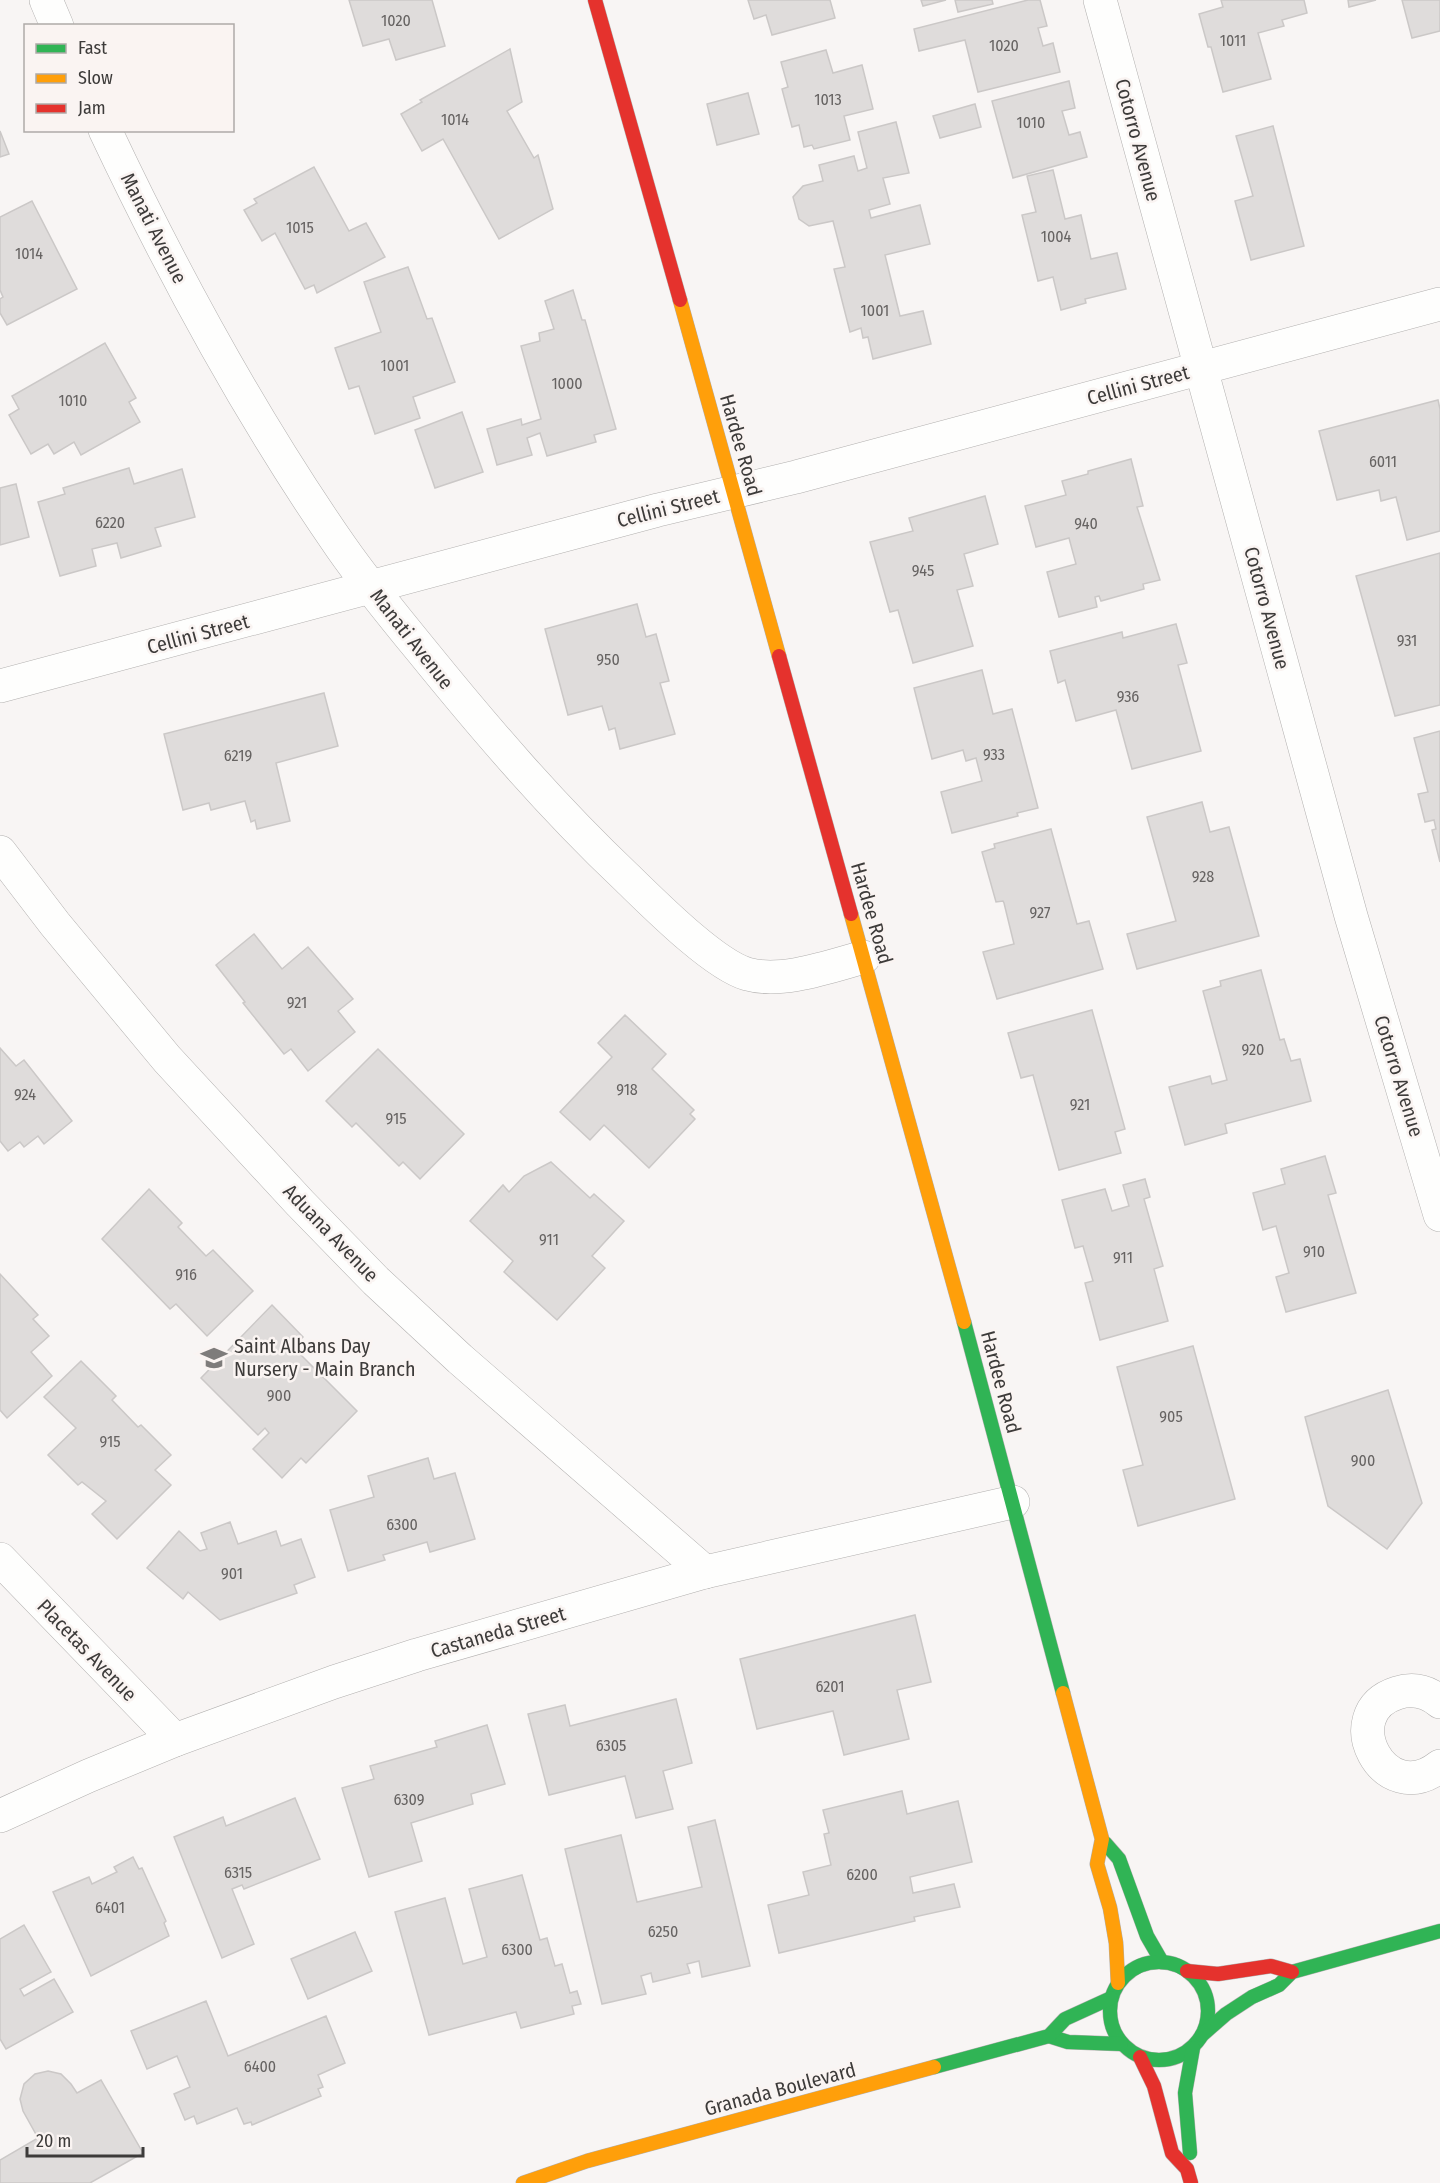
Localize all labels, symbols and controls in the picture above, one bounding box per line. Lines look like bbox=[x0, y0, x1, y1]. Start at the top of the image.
house number: 1020 bbox=[381, 11, 411, 30]
legend bbox=[24, 24, 234, 132]
house number: 1011 bbox=[1220, 31, 1246, 50]
house number: 1020 bbox=[989, 36, 1019, 55]
text: Fast bbox=[78, 37, 107, 59]
text: Slow bbox=[78, 67, 113, 89]
street label: Cotorro Avenue bbox=[1110, 76, 1166, 204]
house number: 1013 bbox=[814, 90, 842, 109]
text: Jam bbox=[78, 97, 106, 119]
house number: 1014 bbox=[441, 110, 469, 129]
house number: 1010 bbox=[1017, 113, 1045, 132]
street label: Manati Avenue bbox=[116, 169, 192, 287]
house number: 1015 bbox=[286, 218, 314, 237]
house number: 1004 bbox=[1041, 227, 1072, 246]
house number: 1014 bbox=[15, 244, 43, 263]
house number: 1001 bbox=[861, 301, 889, 320]
house number: 1001 bbox=[381, 356, 409, 375]
street label: Cellini Street bbox=[1084, 360, 1192, 410]
house number: 1000 bbox=[551, 374, 583, 393]
house number: 1010 bbox=[59, 391, 87, 410]
street label: Hardee Road bbox=[715, 391, 767, 499]
house number: 6011 bbox=[1369, 452, 1397, 471]
street label: Cellini Street bbox=[614, 484, 722, 532]
house number: 6220 bbox=[95, 513, 125, 532]
house number: 940 bbox=[1074, 514, 1098, 533]
street label: Cotorro Avenue bbox=[1239, 544, 1295, 672]
house number: 945 bbox=[912, 561, 934, 580]
street label: Manati Avenue bbox=[365, 584, 459, 694]
street label: Cellini Street bbox=[144, 609, 252, 659]
house number: 931 bbox=[1397, 631, 1417, 650]
house number: 950 bbox=[596, 650, 620, 669]
house number: 936 bbox=[1117, 687, 1139, 706]
house number: 933 bbox=[983, 745, 1005, 764]
house number: 6219 bbox=[224, 746, 252, 765]
street label: Hardee Road bbox=[846, 859, 898, 967]
house number: 928 bbox=[1192, 867, 1214, 886]
house number: 927 bbox=[1030, 903, 1051, 922]
house number: 921 bbox=[287, 993, 307, 1012]
street label: Cotorro Avenue bbox=[1369, 1012, 1429, 1140]
house number: 920 bbox=[1242, 1040, 1264, 1059]
house number: 918 bbox=[616, 1080, 638, 1099]
house number: 924 bbox=[14, 1085, 36, 1104]
house number: 921 bbox=[1070, 1095, 1090, 1114]
house number: 915 bbox=[385, 1109, 407, 1128]
street label: Aduana Avenue bbox=[278, 1179, 384, 1287]
house number: 911 bbox=[539, 1230, 559, 1249]
house number: 910 bbox=[1303, 1242, 1325, 1261]
house number: 911 bbox=[1113, 1248, 1133, 1267]
house number: 916 bbox=[175, 1265, 197, 1284]
street label: Hardee Road bbox=[976, 1328, 1026, 1436]
place label: Saint Albans Day Nursery - Main Branch bbox=[234, 1334, 415, 1381]
school or university icon: Saint Albans Day Nursery - Main Branch bbox=[199, 1343, 229, 1373]
house number: 900 bbox=[267, 1386, 291, 1405]
house number: 905 bbox=[1159, 1407, 1183, 1426]
house number: 915 bbox=[99, 1432, 121, 1451]
house number: 900 bbox=[1351, 1451, 1375, 1470]
house number: 6300 bbox=[386, 1515, 418, 1534]
house number: 901 bbox=[221, 1564, 243, 1583]
street label: Placetas Avenue bbox=[32, 1594, 142, 1706]
street label: Castaneda Street bbox=[428, 1601, 569, 1663]
house number: 6201 bbox=[815, 1677, 845, 1696]
house number: 6305 bbox=[596, 1736, 626, 1755]
house number: 6309 bbox=[393, 1790, 425, 1809]
house number: 6315 bbox=[224, 1863, 252, 1882]
house number: 6200 bbox=[846, 1865, 878, 1884]
house number: 6401 bbox=[95, 1898, 125, 1917]
house number: 6250 bbox=[648, 1922, 678, 1941]
house number: 6300 bbox=[501, 1940, 533, 1959]
house number: 6400 bbox=[244, 2057, 276, 2076]
street label: Granada Boulevard bbox=[702, 2057, 858, 2121]
scale bar bbox=[27, 2120, 142, 2158]
text: 20 m bbox=[36, 2130, 71, 2152]

